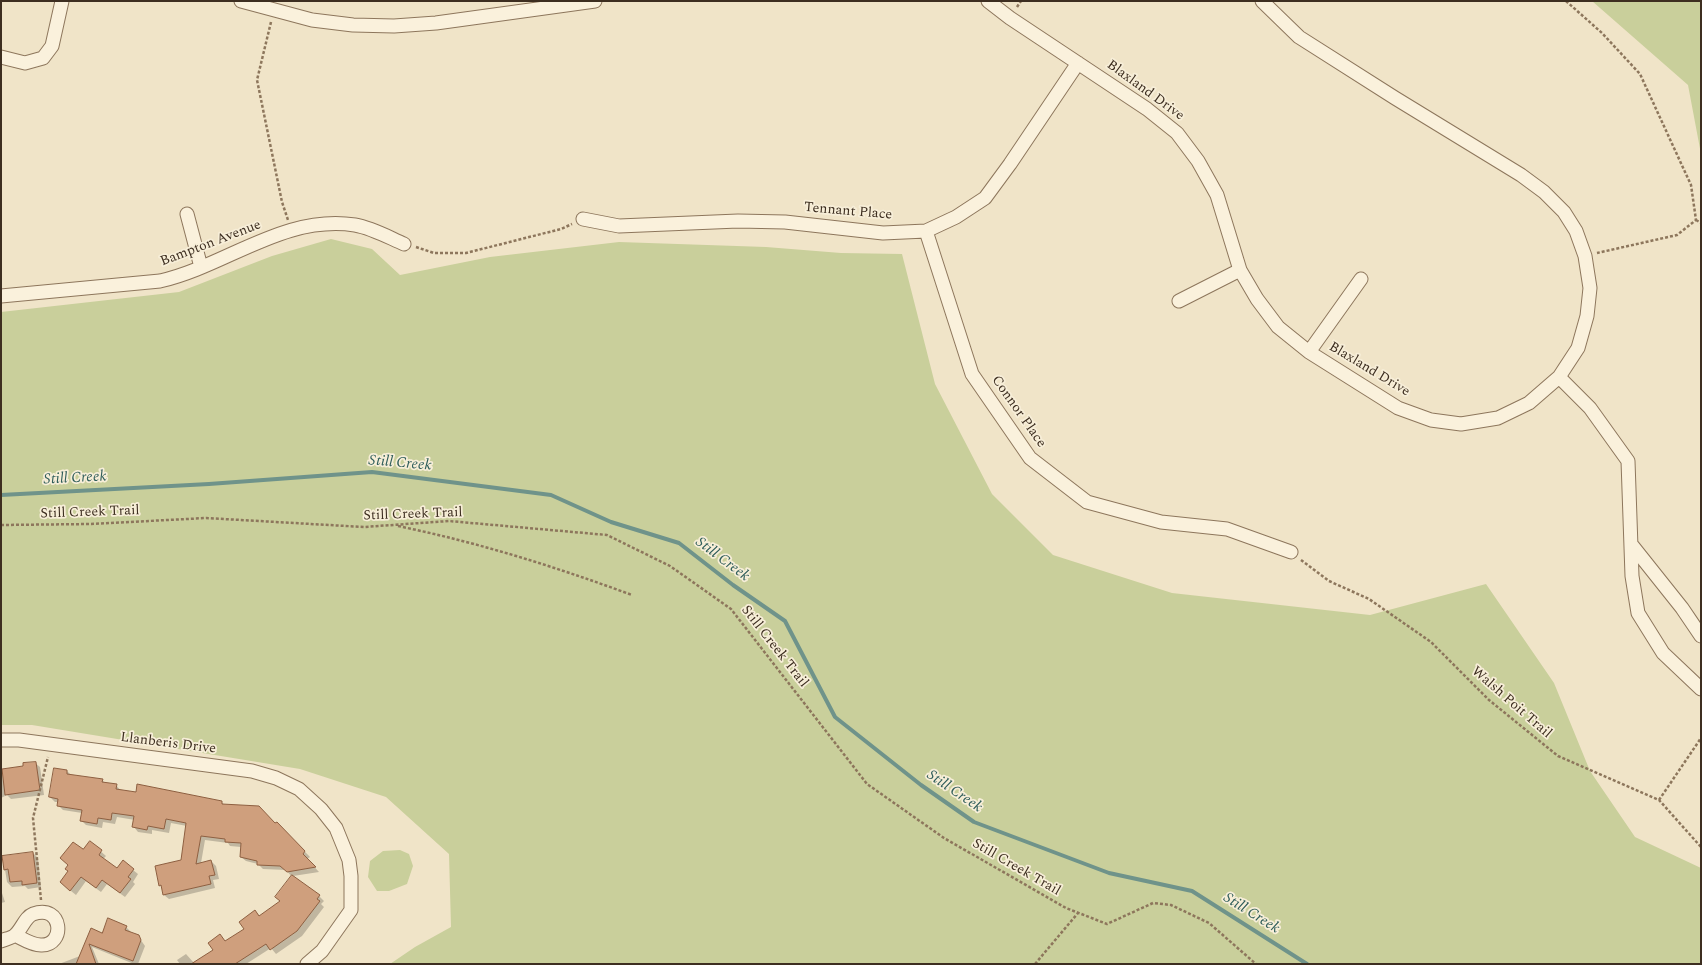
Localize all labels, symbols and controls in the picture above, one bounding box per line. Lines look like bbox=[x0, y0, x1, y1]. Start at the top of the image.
street label: Blaxland Drive bbox=[1103, 57, 1187, 125]
street label: Tennant Place bbox=[803, 200, 893, 224]
street label: Bampton Avenue bbox=[158, 217, 264, 271]
street label: Blaxland Drive bbox=[1325, 339, 1413, 401]
street label: Connor Place bbox=[987, 373, 1049, 451]
water label: Still Creek bbox=[368, 452, 432, 476]
water label: Still Creek bbox=[43, 468, 107, 490]
street label: Still Creek Trail bbox=[40, 503, 140, 523]
street label: Still Creek Trail bbox=[363, 505, 463, 525]
water label: Still Creek bbox=[691, 534, 753, 586]
street label: Still Creek Trail bbox=[737, 603, 811, 691]
street label: Walsh Poit Trail bbox=[1467, 663, 1555, 743]
street label: Llanberis Drive bbox=[119, 730, 217, 758]
water label: Still Creek bbox=[923, 767, 985, 817]
street label: Still Creek Trail bbox=[969, 836, 1063, 900]
water label: Still Creek bbox=[1220, 890, 1282, 938]

